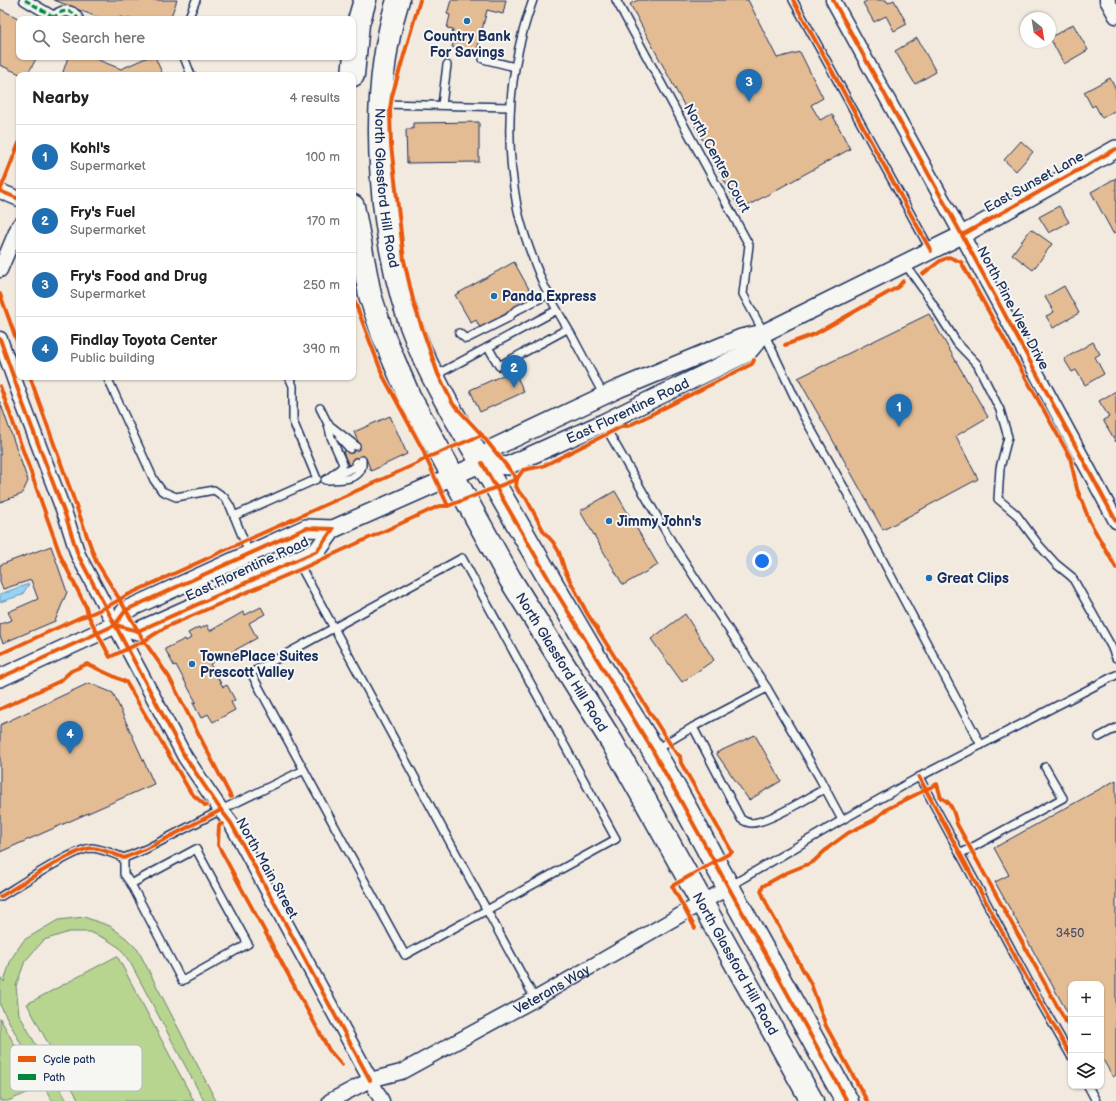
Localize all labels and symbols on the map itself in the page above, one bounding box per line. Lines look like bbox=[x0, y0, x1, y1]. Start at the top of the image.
north arrow bbox=[1020, 12, 1056, 48]
marker: Country Bank For Savings bbox=[462, 16, 472, 26]
place label: Country Bank For Savings bbox=[424, 28, 511, 61]
pin: 3 bbox=[736, 69, 762, 102]
street label: North Centre Court bbox=[680, 101, 754, 216]
street label: North Glassford Hill Road bbox=[372, 108, 403, 269]
street label: East Sunset Lane bbox=[981, 148, 1087, 216]
street label: North Pine View Drive bbox=[973, 243, 1053, 373]
place label: Panda Express bbox=[502, 288, 596, 305]
marker: Panda Express bbox=[489, 291, 499, 301]
pin: 2 bbox=[501, 355, 527, 388]
street label: East Florentine Road bbox=[564, 374, 692, 447]
pin: 1 bbox=[886, 394, 912, 427]
place label: Jimmy John's bbox=[617, 513, 701, 530]
marker: Jimmy John's bbox=[604, 516, 614, 526]
street label: East Florentine Road bbox=[183, 533, 311, 605]
your location bbox=[752, 551, 772, 571]
place label: Great Clips bbox=[937, 570, 1009, 587]
marker: Great Clips bbox=[924, 573, 934, 583]
street label: North Glassford Hill Road bbox=[512, 589, 612, 735]
place label: TownePlace Suites Prescott Valley bbox=[200, 648, 319, 681]
marker: TownePlace Suites Prescott Valley bbox=[187, 659, 197, 669]
pin: 4 bbox=[57, 721, 83, 754]
street label: North Main Street bbox=[232, 815, 302, 922]
street label: North Glassford Hill Road bbox=[689, 889, 782, 1038]
house number: 3450 bbox=[1056, 926, 1084, 941]
street label: Veterans Way bbox=[510, 960, 593, 1018]
legend bbox=[10, 1045, 142, 1091]
text: Cycle path bbox=[43, 1053, 95, 1066]
text: Path bbox=[43, 1071, 65, 1084]

